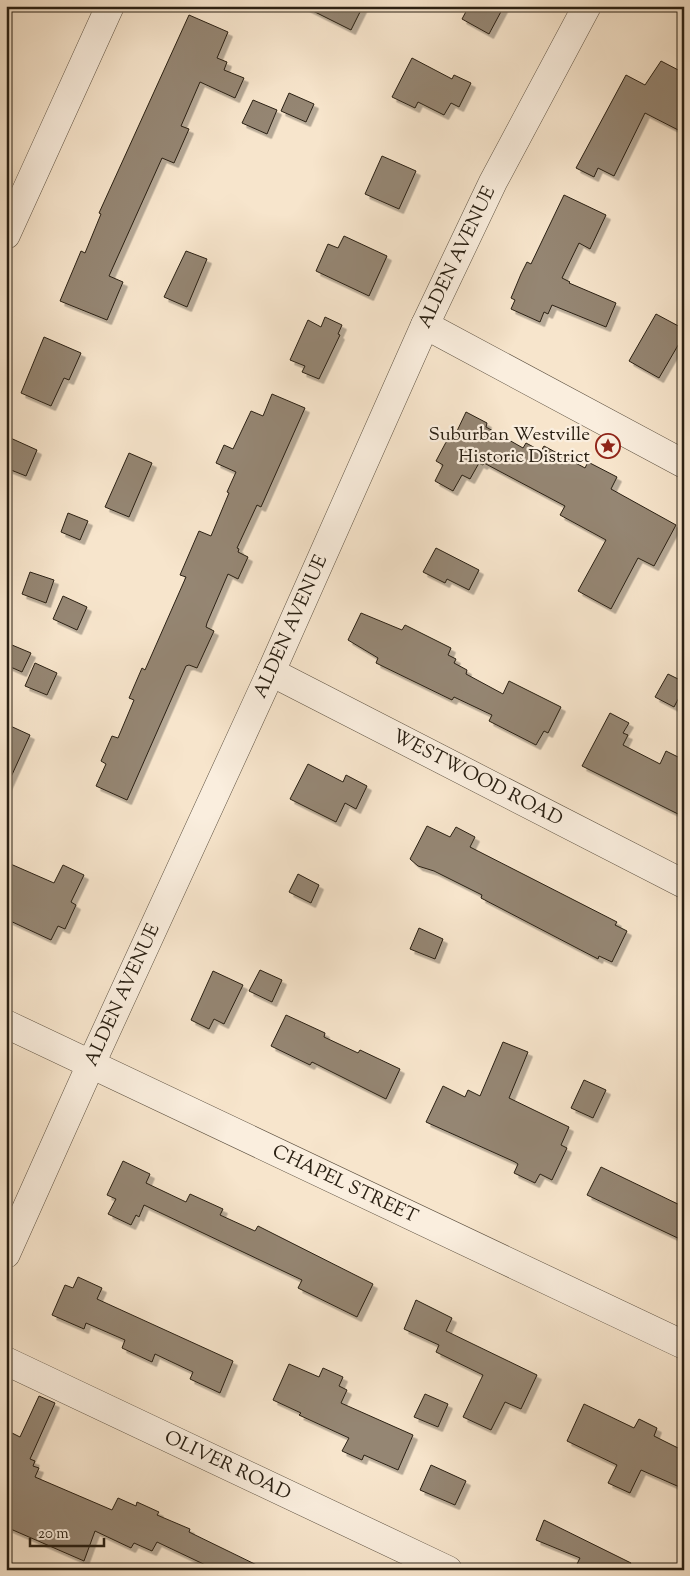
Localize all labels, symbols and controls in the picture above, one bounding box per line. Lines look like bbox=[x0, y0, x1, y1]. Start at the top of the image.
street label: ALDEN AVENUE bbox=[412, 181, 503, 333]
place label: Suburban Westville Historic District bbox=[429, 422, 591, 471]
place icon: Suburban Westville Historic District bbox=[595, 433, 621, 459]
street label: ALDEN AVENUE bbox=[247, 550, 335, 703]
street label: WESTWOOD ROAD bbox=[387, 723, 567, 833]
street label: ALDEN AVENUE bbox=[78, 919, 167, 1071]
street label: CHAPEL STREET bbox=[268, 1138, 422, 1231]
street label: OLIVER ROAD bbox=[160, 1424, 295, 1507]
scale bar bbox=[30, 1516, 104, 1548]
text: 20 m bbox=[38, 1524, 69, 1545]

